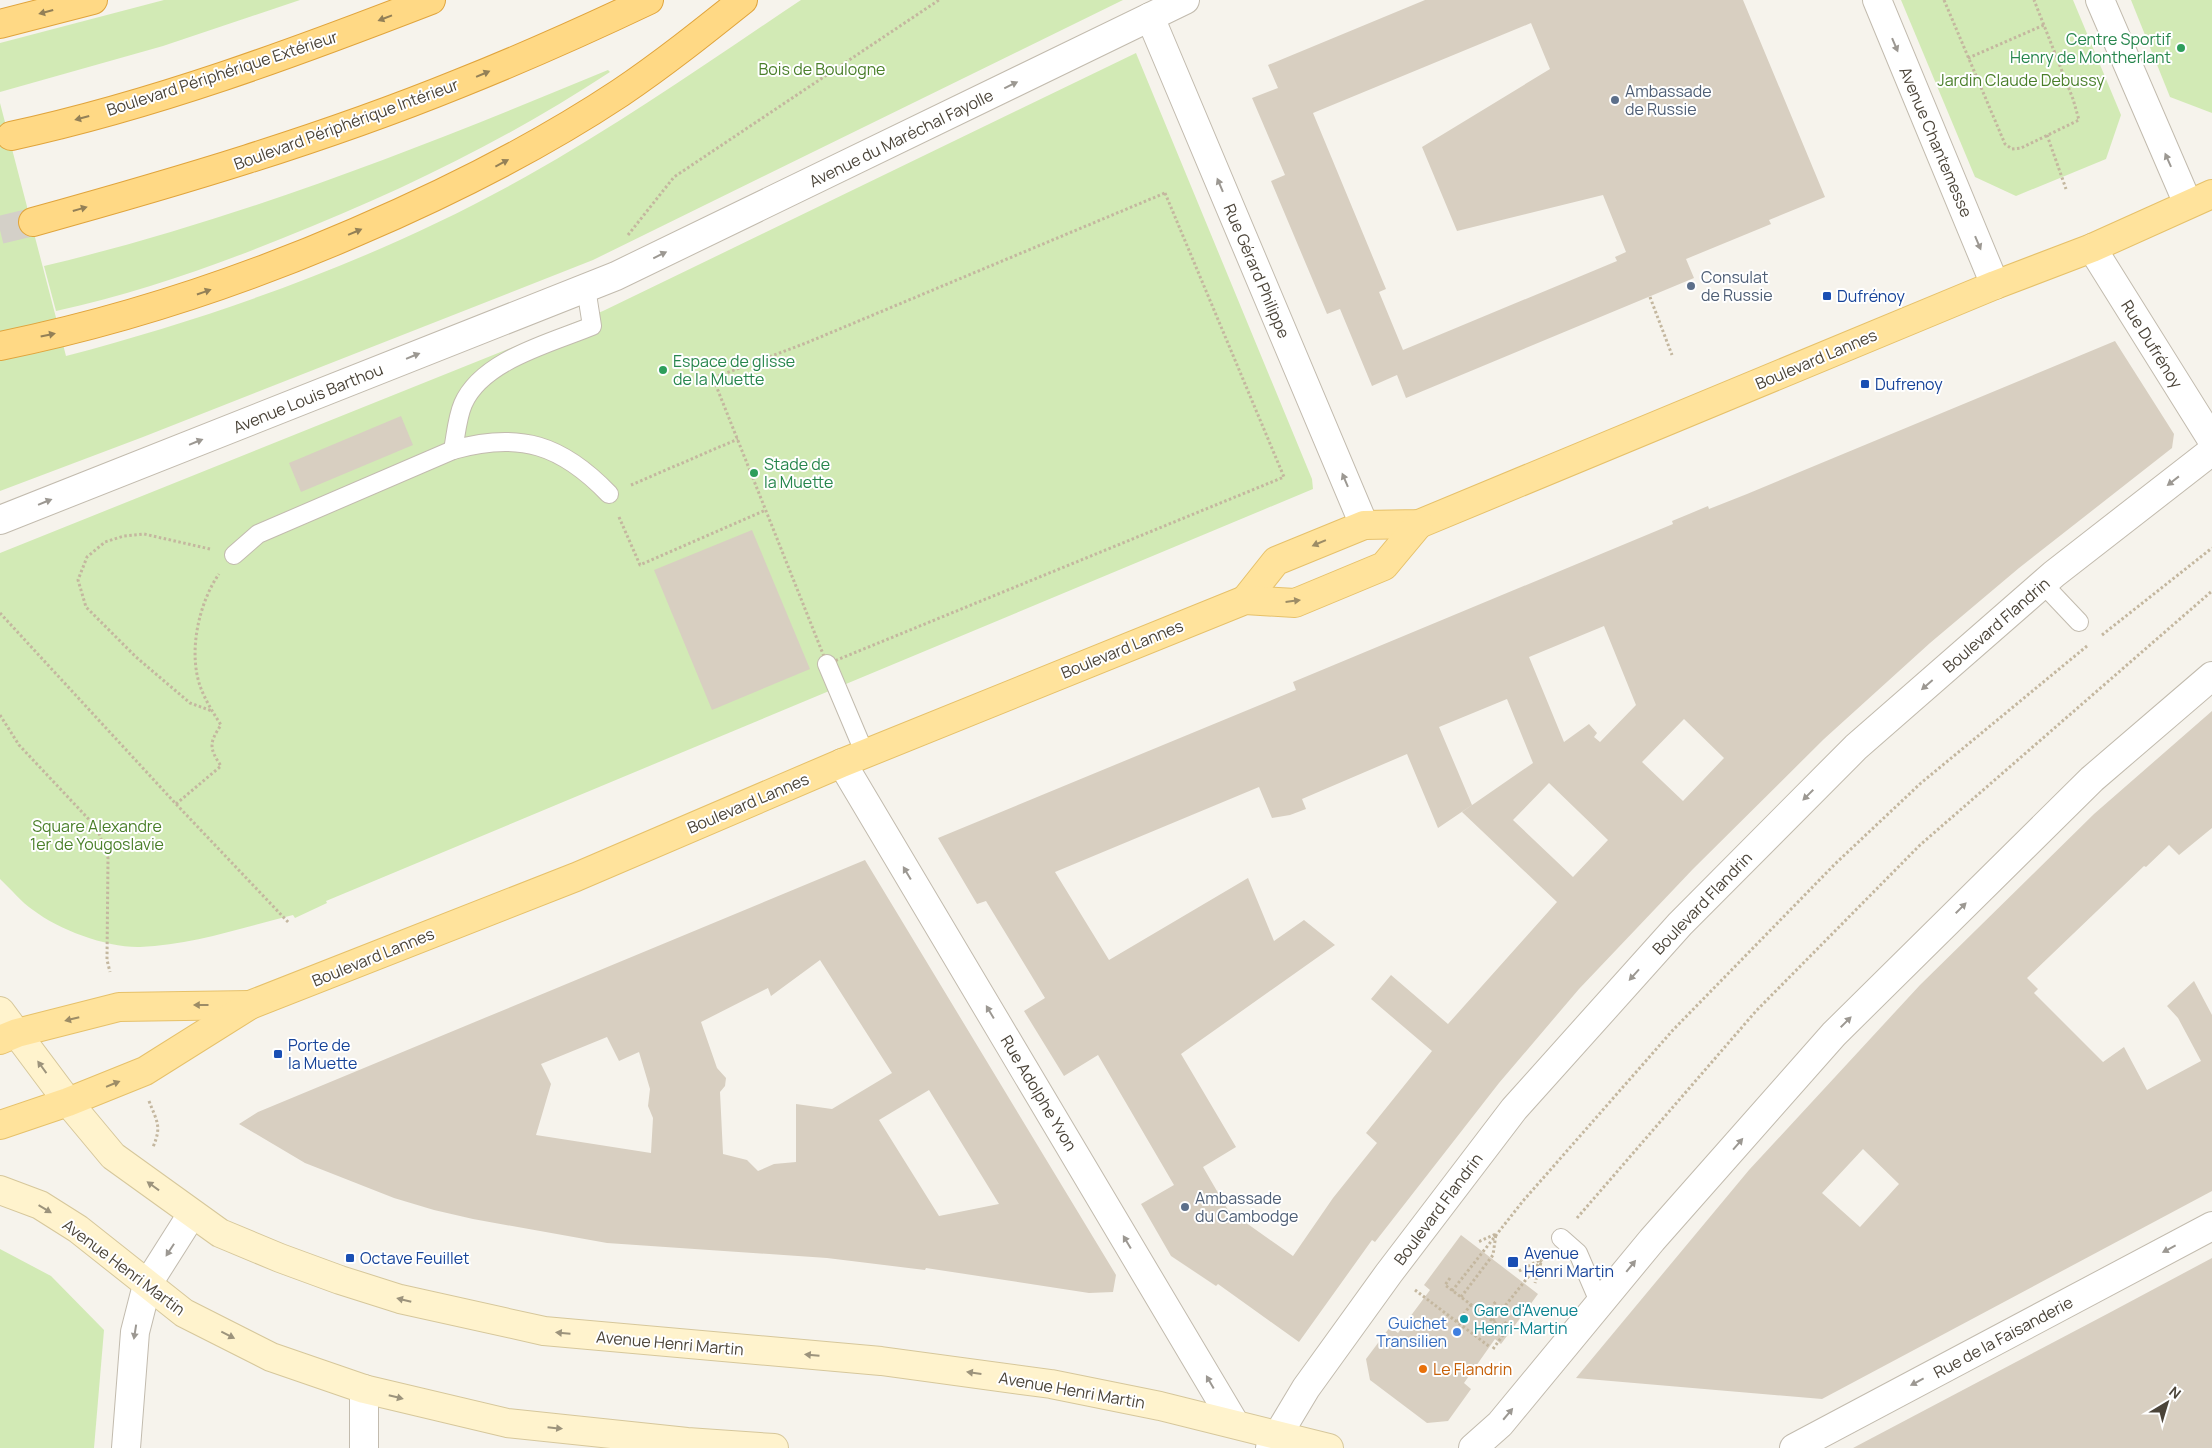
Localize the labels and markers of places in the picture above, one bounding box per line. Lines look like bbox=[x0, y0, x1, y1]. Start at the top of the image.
place label: Centre Sportif Henry de Montherlant bbox=[2010, 28, 2171, 68]
marker: Centre Sportif Henry de Montherlant bbox=[2175, 42, 2187, 54]
place label: Ambassade de Russie bbox=[1625, 80, 1712, 120]
marker: Ambassade de Russie bbox=[1609, 94, 1621, 106]
place label: Consulat de Russie bbox=[1701, 266, 1773, 306]
marker: Consulat de Russie bbox=[1685, 280, 1697, 292]
place label: Dufrénoy bbox=[1837, 285, 1905, 307]
marker: Dufrénoy bbox=[1821, 290, 1833, 302]
place label: Espace de glisse de la Muette bbox=[673, 350, 795, 390]
marker: Espace de glisse de la Muette bbox=[657, 364, 669, 376]
place label: Dufrenoy bbox=[1875, 373, 1943, 395]
marker: Dufrenoy bbox=[1859, 378, 1871, 390]
place label: Stade de la Muette bbox=[764, 453, 833, 493]
marker: Stade de la Muette bbox=[748, 467, 760, 479]
place label: Porte de la Muette bbox=[288, 1034, 357, 1074]
marker: Porte de la Muette bbox=[272, 1048, 284, 1060]
place label: Ambassade du Cambodge bbox=[1195, 1187, 1298, 1227]
marker: Ambassade du Cambodge bbox=[1179, 1201, 1191, 1213]
place label: Avenue Henri Martin bbox=[1524, 1242, 1614, 1282]
place label: Octave Feuillet bbox=[360, 1247, 469, 1269]
marker: Octave Feuillet bbox=[344, 1252, 356, 1264]
marker: Avenue Henri Martin bbox=[1506, 1255, 1520, 1269]
place label: Gare d'Avenue Henri-Martin bbox=[1474, 1299, 1578, 1339]
place label: Guichet Transilien bbox=[1376, 1312, 1447, 1352]
marker: Gare d'Avenue Henri-Martin bbox=[1458, 1313, 1470, 1325]
marker: Guichet Transilien bbox=[1451, 1326, 1463, 1338]
place label: Le Flandrin bbox=[1433, 1358, 1512, 1380]
marker: Le Flandrin bbox=[1417, 1363, 1429, 1375]

